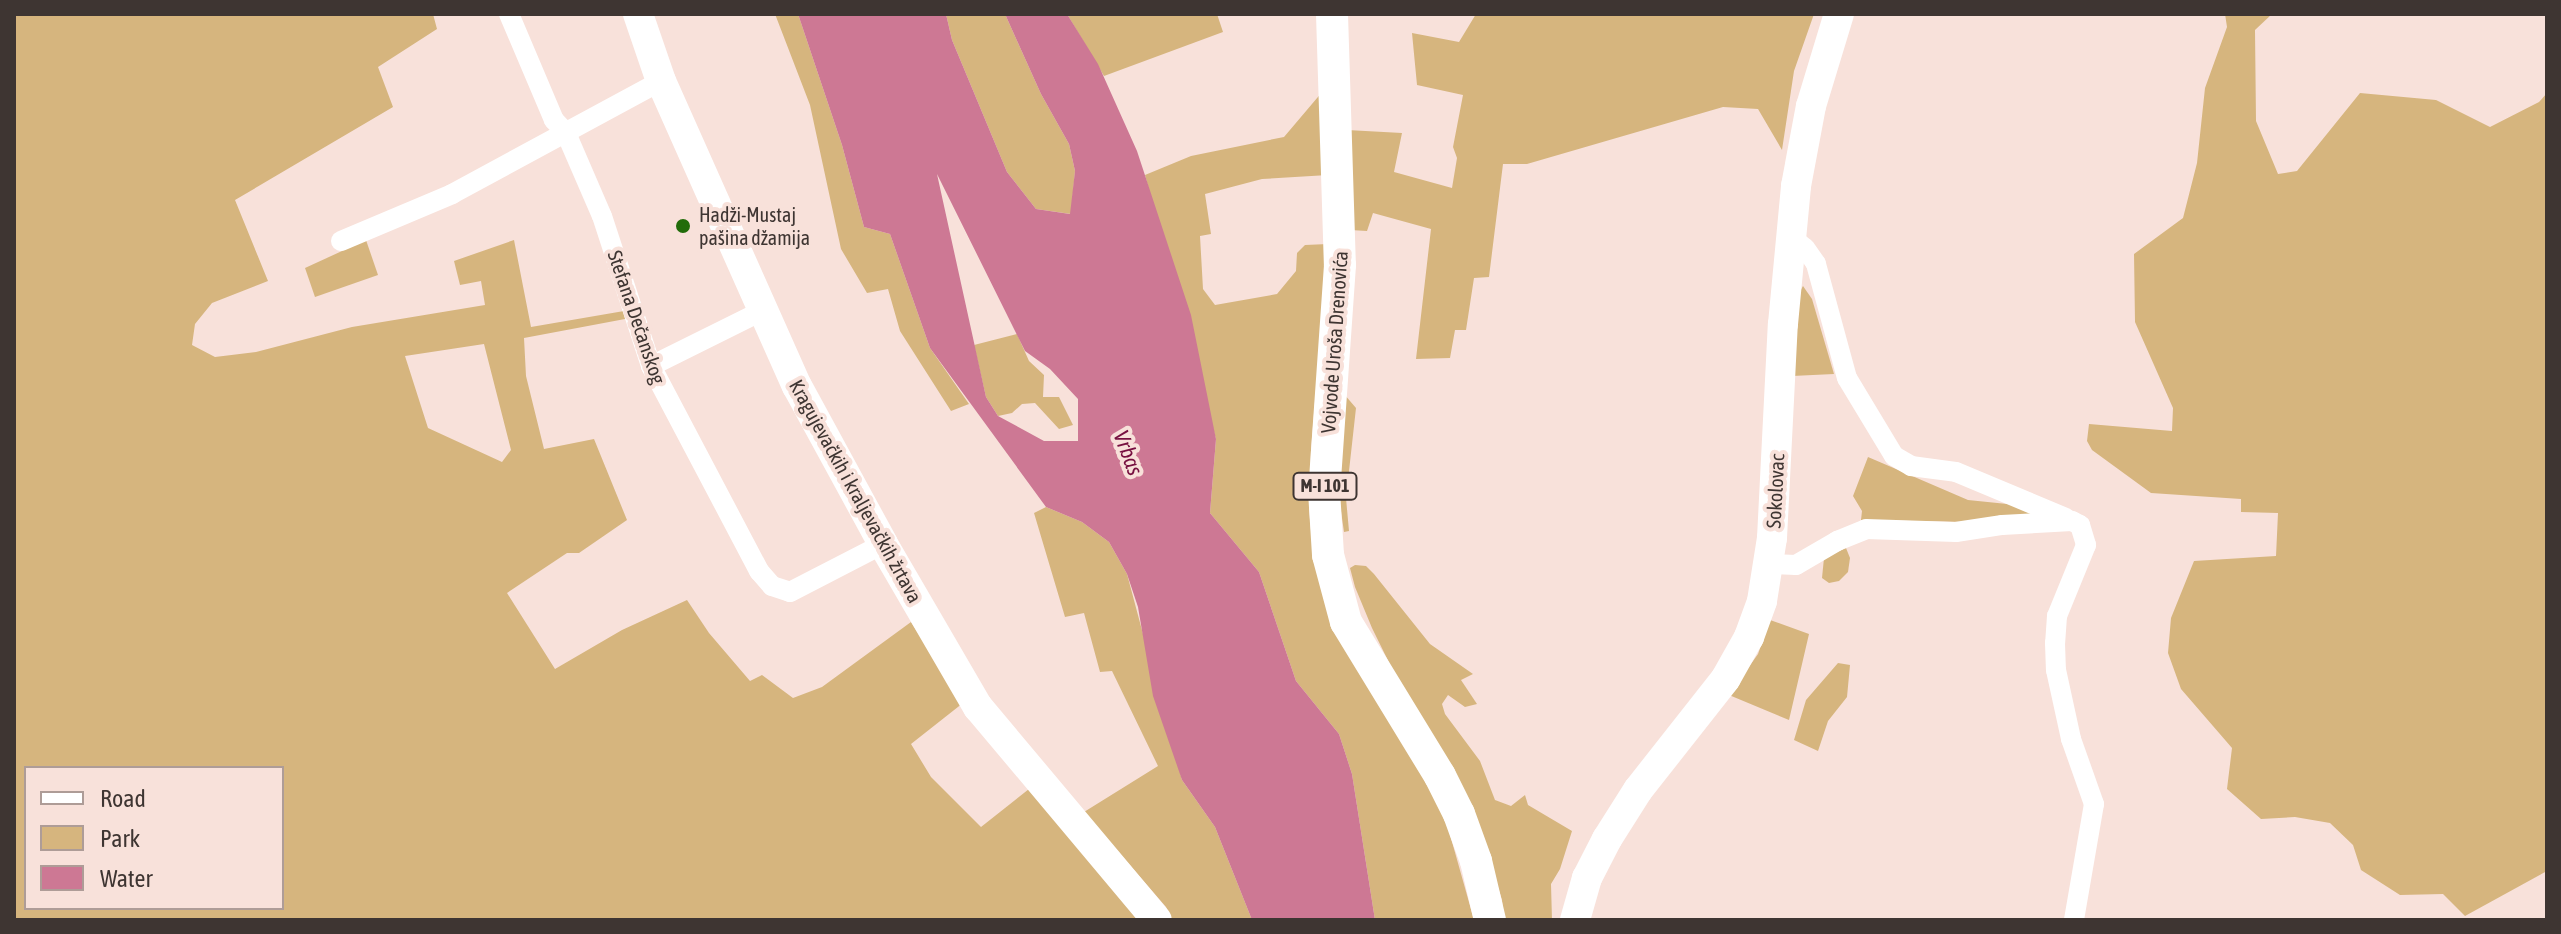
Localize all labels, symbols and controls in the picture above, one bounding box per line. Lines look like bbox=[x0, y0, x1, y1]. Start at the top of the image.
place label: Hadži-Mustaj pašina džamija bbox=[699, 202, 810, 249]
marker: Hadži-Mustaj pašina džamija bbox=[674, 217, 692, 235]
street label: Stefana Dečanskog bbox=[603, 247, 671, 387]
street label: Vojvode Uroša Drenovića bbox=[1316, 250, 1352, 434]
street label: Kragujevačkih i kraljevačkih žrtava bbox=[785, 375, 927, 607]
water label: Vrbas bbox=[1107, 427, 1149, 479]
street label: Sokolovac bbox=[1761, 453, 1789, 529]
road number: M-I 101 bbox=[1291, 472, 1359, 500]
legend bbox=[24, 766, 284, 910]
text: Road bbox=[100, 785, 146, 812]
text: Park bbox=[100, 825, 140, 852]
text: Water bbox=[100, 865, 153, 892]

